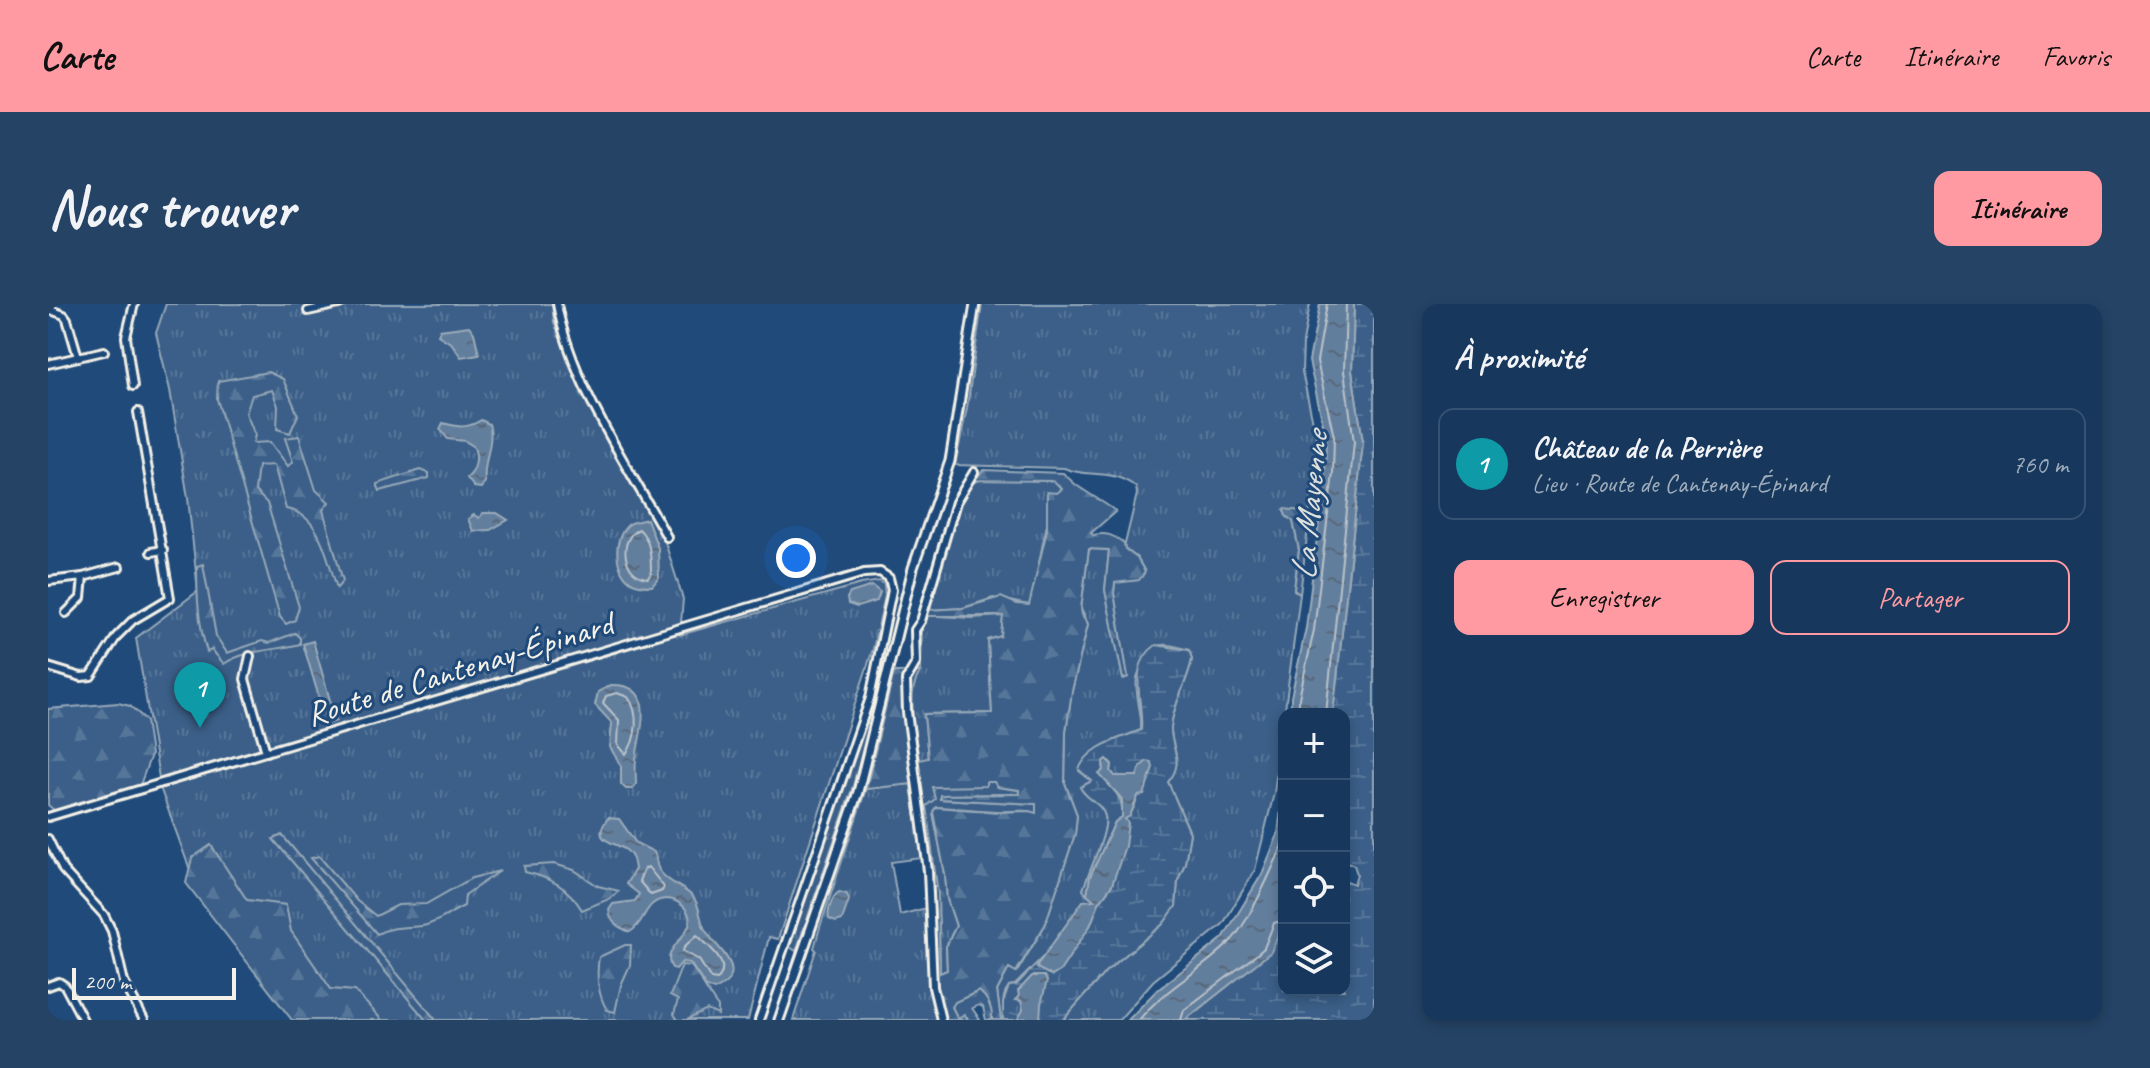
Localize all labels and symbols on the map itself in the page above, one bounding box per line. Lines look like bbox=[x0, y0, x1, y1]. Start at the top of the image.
water label: La Mayenne bbox=[1280, 425, 1339, 582]
your location bbox=[776, 538, 816, 578]
street label: Route de Cantenay-Épinard bbox=[301, 600, 622, 736]
pin: 1 bbox=[174, 662, 226, 728]
scale bar bbox=[72, 964, 236, 1000]

